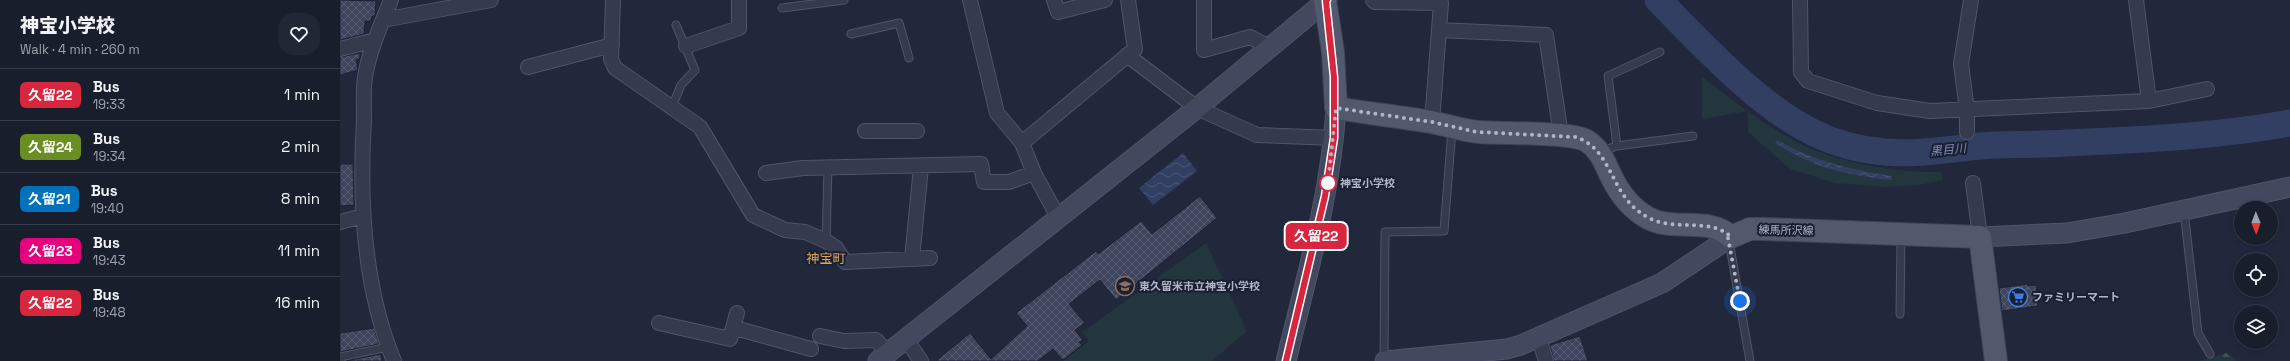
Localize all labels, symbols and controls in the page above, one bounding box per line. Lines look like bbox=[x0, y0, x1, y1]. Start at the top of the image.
text: 神宝小学校 bbox=[20, 13, 115, 38]
button: heart bbox=[278, 13, 320, 55]
text: Walk · 4 min · 260 m bbox=[20, 41, 140, 58]
text: Bus bbox=[93, 77, 120, 96]
text: 1 min bbox=[284, 85, 320, 104]
text: 久留22 bbox=[28, 86, 73, 104]
text: 19:33 bbox=[93, 96, 125, 113]
text: Bus bbox=[93, 129, 120, 148]
text: 2 min bbox=[281, 137, 320, 156]
text: 久留24 bbox=[28, 138, 73, 156]
water label: 黒目川 bbox=[1929, 140, 1969, 160]
text: 19:34 bbox=[93, 148, 126, 165]
marker: 神宝小学校 bbox=[1319, 174, 1337, 192]
place label: 神宝小学校 bbox=[1340, 176, 1395, 190]
text: Bus bbox=[91, 181, 118, 200]
text: 8 min bbox=[281, 189, 320, 208]
text: 久留21 bbox=[28, 190, 71, 208]
text: 19:40 bbox=[91, 200, 124, 217]
north arrow bbox=[2234, 201, 2278, 245]
map controls bbox=[2234, 201, 2278, 349]
line badge: 久留22 bbox=[1288, 223, 1344, 249]
street label: 練馬所沢線 bbox=[1758, 223, 1814, 237]
text: 久留22 bbox=[1294, 227, 1338, 245]
text: Bus bbox=[93, 233, 120, 252]
text: 11 min bbox=[278, 241, 320, 260]
text: 久留23 bbox=[28, 242, 73, 260]
district label: 神宝町 bbox=[806, 250, 846, 267]
text: 19:43 bbox=[93, 252, 125, 269]
button: locate bbox=[2234, 253, 2278, 297]
school or university icon: 東久留米市立神宝小学校 bbox=[1114, 275, 1136, 297]
place label: 東久留米市立神宝小学校 bbox=[1139, 279, 1260, 293]
text: Bus bbox=[93, 285, 120, 304]
supermarket icon: ファミリーマート bbox=[2007, 286, 2029, 308]
place label: ファミリーマート bbox=[2032, 290, 2120, 304]
your location bbox=[1730, 291, 1750, 311]
text: 16 min bbox=[275, 293, 320, 312]
text: 久留22 bbox=[28, 294, 73, 312]
text: 19:48 bbox=[93, 304, 126, 321]
button: layers bbox=[2234, 305, 2278, 349]

